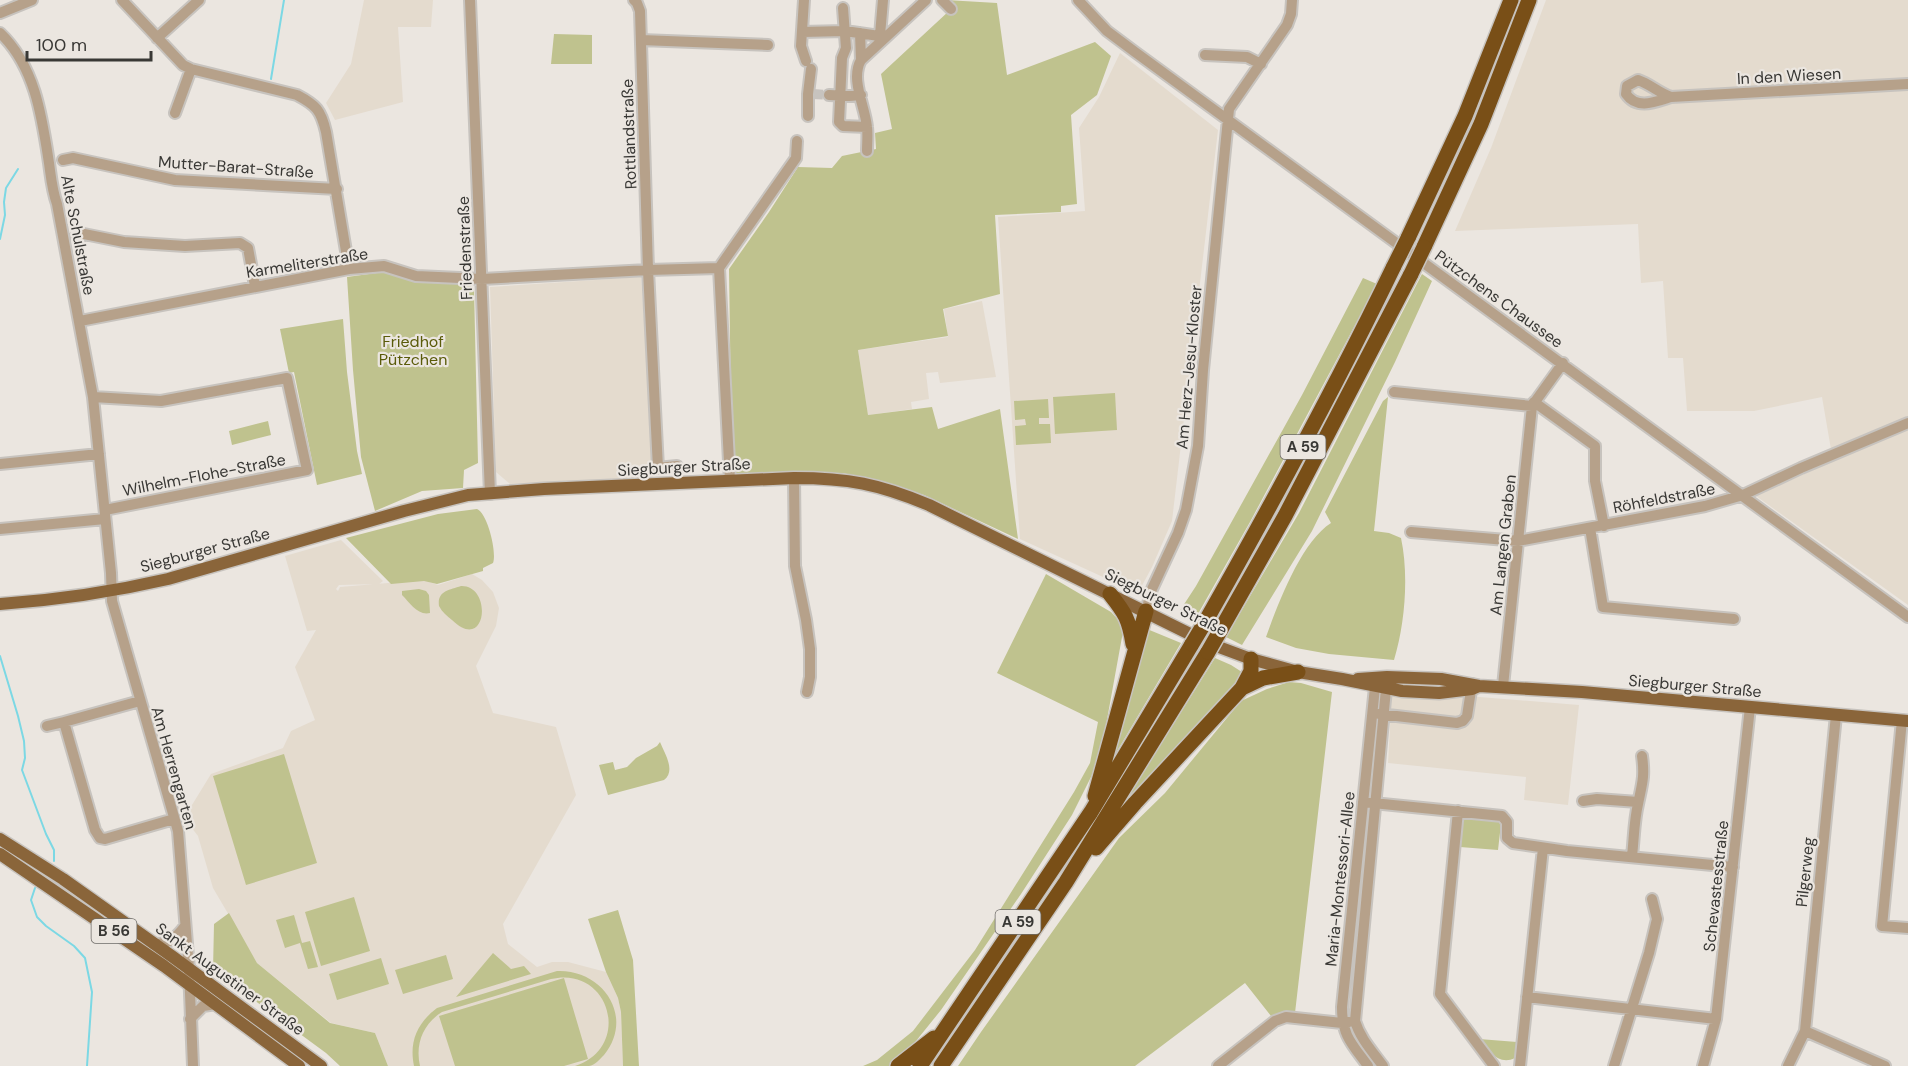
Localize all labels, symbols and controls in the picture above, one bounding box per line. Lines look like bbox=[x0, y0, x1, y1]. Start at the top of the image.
scale bar bbox=[27, 24, 152, 62]
text: 100 m bbox=[36, 33, 87, 57]
street label: In den Wiesen bbox=[1736, 63, 1842, 89]
street label: Rottlandstraße bbox=[617, 79, 641, 189]
street label: Mutter-Barat-Straße bbox=[158, 151, 314, 183]
street label: Alte Schulstraße bbox=[56, 173, 100, 297]
street label: Friedenstraße bbox=[453, 196, 477, 300]
street label: Karmeliterstraße bbox=[244, 243, 370, 283]
street label: Pützchens Chaussee bbox=[1431, 245, 1567, 353]
street label: Am Herz-Jesu-Kloster bbox=[1171, 284, 1207, 450]
park label: Friedhof Pützchen bbox=[379, 331, 447, 370]
road number: A 59 bbox=[1280, 435, 1326, 459]
street label: Wilhelm-Flohe-Straße bbox=[121, 449, 287, 501]
street label: Siegburger Straße bbox=[617, 453, 751, 481]
street label: Am Langen Graben bbox=[1485, 473, 1521, 617]
street label: Röhfeldstraße bbox=[1611, 478, 1717, 518]
street label: Siegburger Straße bbox=[138, 523, 272, 577]
street label: Siegburger Straße bbox=[1101, 563, 1231, 641]
street label: Siegburger Straße bbox=[1628, 670, 1762, 702]
street label: Am Herrengarten bbox=[146, 704, 202, 832]
street label: Maria-Montessori-Allee bbox=[1320, 790, 1360, 968]
street label: Schevastesstraße bbox=[1699, 819, 1733, 953]
street label: Pilgerweg bbox=[1791, 836, 1819, 908]
road number: A 59 bbox=[996, 910, 1040, 934]
street label: Sankt Augustiner Straße bbox=[151, 918, 309, 1040]
road number: B 56 bbox=[92, 919, 136, 943]

